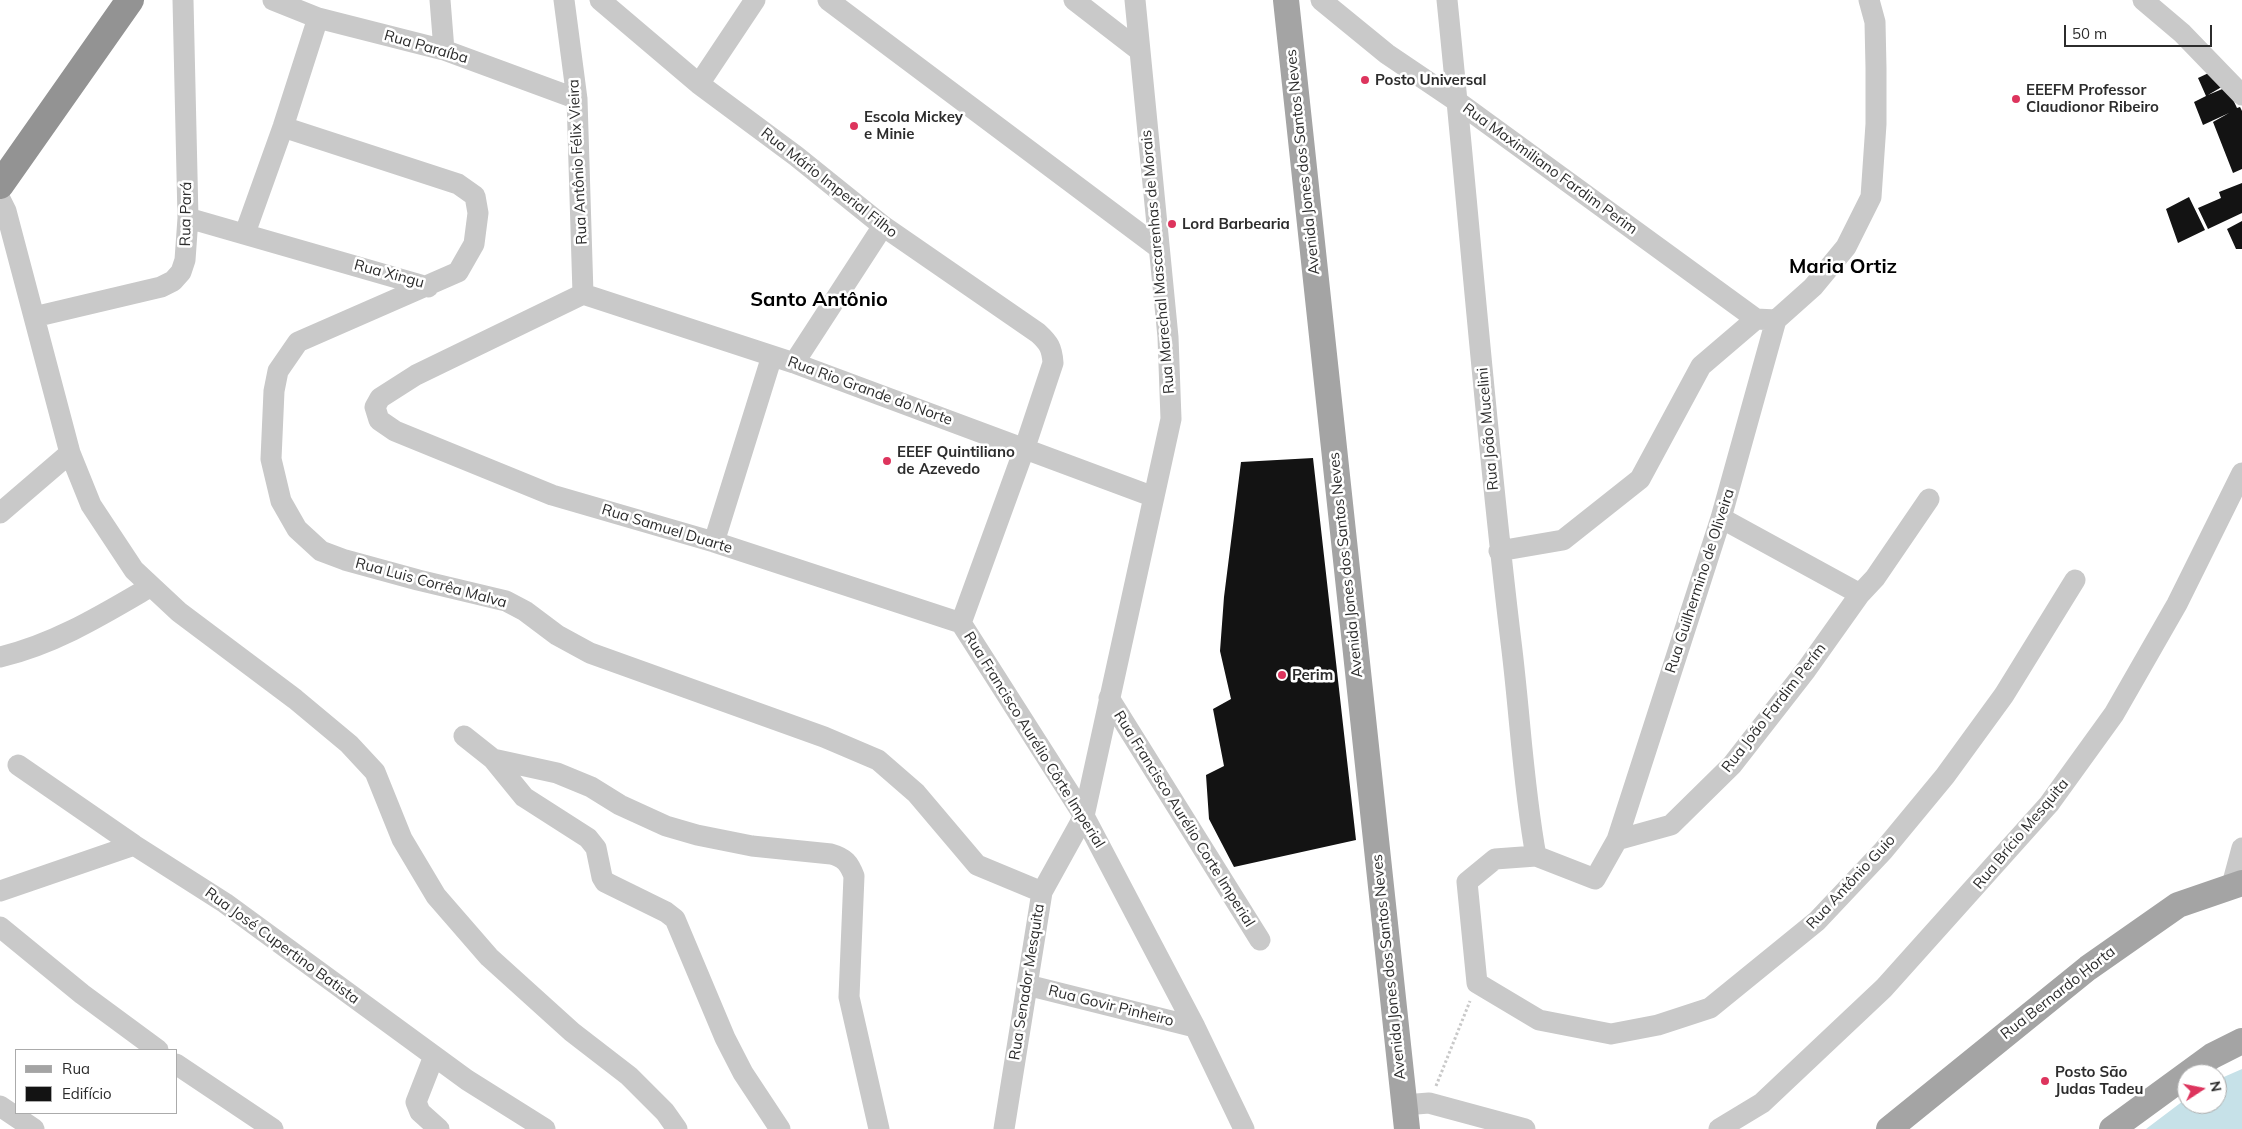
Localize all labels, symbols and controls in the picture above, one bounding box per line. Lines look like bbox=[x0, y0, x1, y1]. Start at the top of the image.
scale bar bbox=[2067, 15, 2214, 47]
text: 50 m bbox=[2072, 24, 2107, 43]
street label: Rua Paraíba bbox=[382, 26, 470, 68]
street label: Avenida Jones dos Santos Neves bbox=[1282, 48, 1324, 276]
place label: Posto Universal bbox=[1375, 71, 1486, 89]
marker: Posto Universal bbox=[1359, 74, 1371, 86]
street label: Rua Antônio Félix Vieira bbox=[565, 79, 591, 245]
place label: EEEFM Professor Claudionor Ribeiro bbox=[2026, 81, 2159, 116]
marker: EEEFM Professor Claudionor Ribeiro bbox=[2010, 93, 2022, 105]
street label: Rua Maximiliano Fardim Perim bbox=[1459, 100, 1641, 238]
place label: Escola Mickey e Minie bbox=[864, 108, 963, 143]
marker: Escola Mickey e Minie bbox=[848, 120, 860, 132]
street label: Rua Mário Imperial Filho bbox=[757, 124, 901, 242]
street label: Rua Marechal Mascarenhas de Morais bbox=[1137, 129, 1179, 395]
street label: Rua Pará bbox=[176, 181, 196, 247]
place label: Lord Barbearia bbox=[1182, 215, 1290, 233]
marker: Lord Barbearia bbox=[1166, 218, 1178, 230]
district label: Maria Ortiz bbox=[1789, 255, 1897, 279]
street label: Rua Xingu bbox=[352, 256, 426, 292]
district label: Santo Antônio bbox=[750, 288, 888, 312]
street label: Rua Rio Grande do Norte bbox=[785, 353, 955, 429]
street label: Rua João Mucelini bbox=[1474, 367, 1502, 491]
place label: EEEF Quintiliano de Azevedo bbox=[897, 443, 1015, 478]
street label: Avenida Jones dos Santos Neves bbox=[1325, 451, 1367, 679]
marker: EEEF Quintiliano de Azevedo bbox=[881, 455, 893, 467]
street label: Rua Guilhermino de Oliveira bbox=[1662, 487, 1738, 675]
street label: Rua Samuel Duarte bbox=[599, 501, 735, 557]
street label: Rua Luis Corrêa Malva bbox=[353, 554, 509, 612]
street label: Rua Francisco Aurélio Côrte Imperial bbox=[960, 629, 1108, 851]
street label: Rua João Fardim Perím bbox=[1718, 640, 1830, 776]
place label: Perim bbox=[1292, 666, 1333, 684]
marker: Perim bbox=[1276, 669, 1288, 681]
street label: Rua Francisco Aurélio Corte Imperial bbox=[1110, 708, 1258, 930]
street label: Rua Brício Mesquita bbox=[1970, 775, 2072, 893]
street label: Rua Antônio Guio bbox=[1803, 831, 1899, 933]
street label: Avenida Jones dos Santos Neves bbox=[1368, 853, 1410, 1081]
street label: Rua José Cupertino Batista bbox=[201, 884, 363, 1008]
street label: Rua Senador Mesquita bbox=[1006, 903, 1048, 1061]
street label: Rua Bernardo Horta bbox=[1997, 943, 2119, 1043]
street label: Rua Govir Pinheiro bbox=[1046, 982, 1176, 1030]
legend bbox=[15, 1049, 178, 1114]
text: Rua bbox=[62, 1059, 90, 1078]
place label: Posto São Judas Tadeu bbox=[2055, 1063, 2143, 1098]
north arrow bbox=[2177, 1064, 2227, 1114]
marker: Posto São Judas Tadeu bbox=[2039, 1075, 2051, 1087]
text: N bbox=[2206, 1079, 2226, 1093]
text: Edifício bbox=[62, 1084, 112, 1103]

